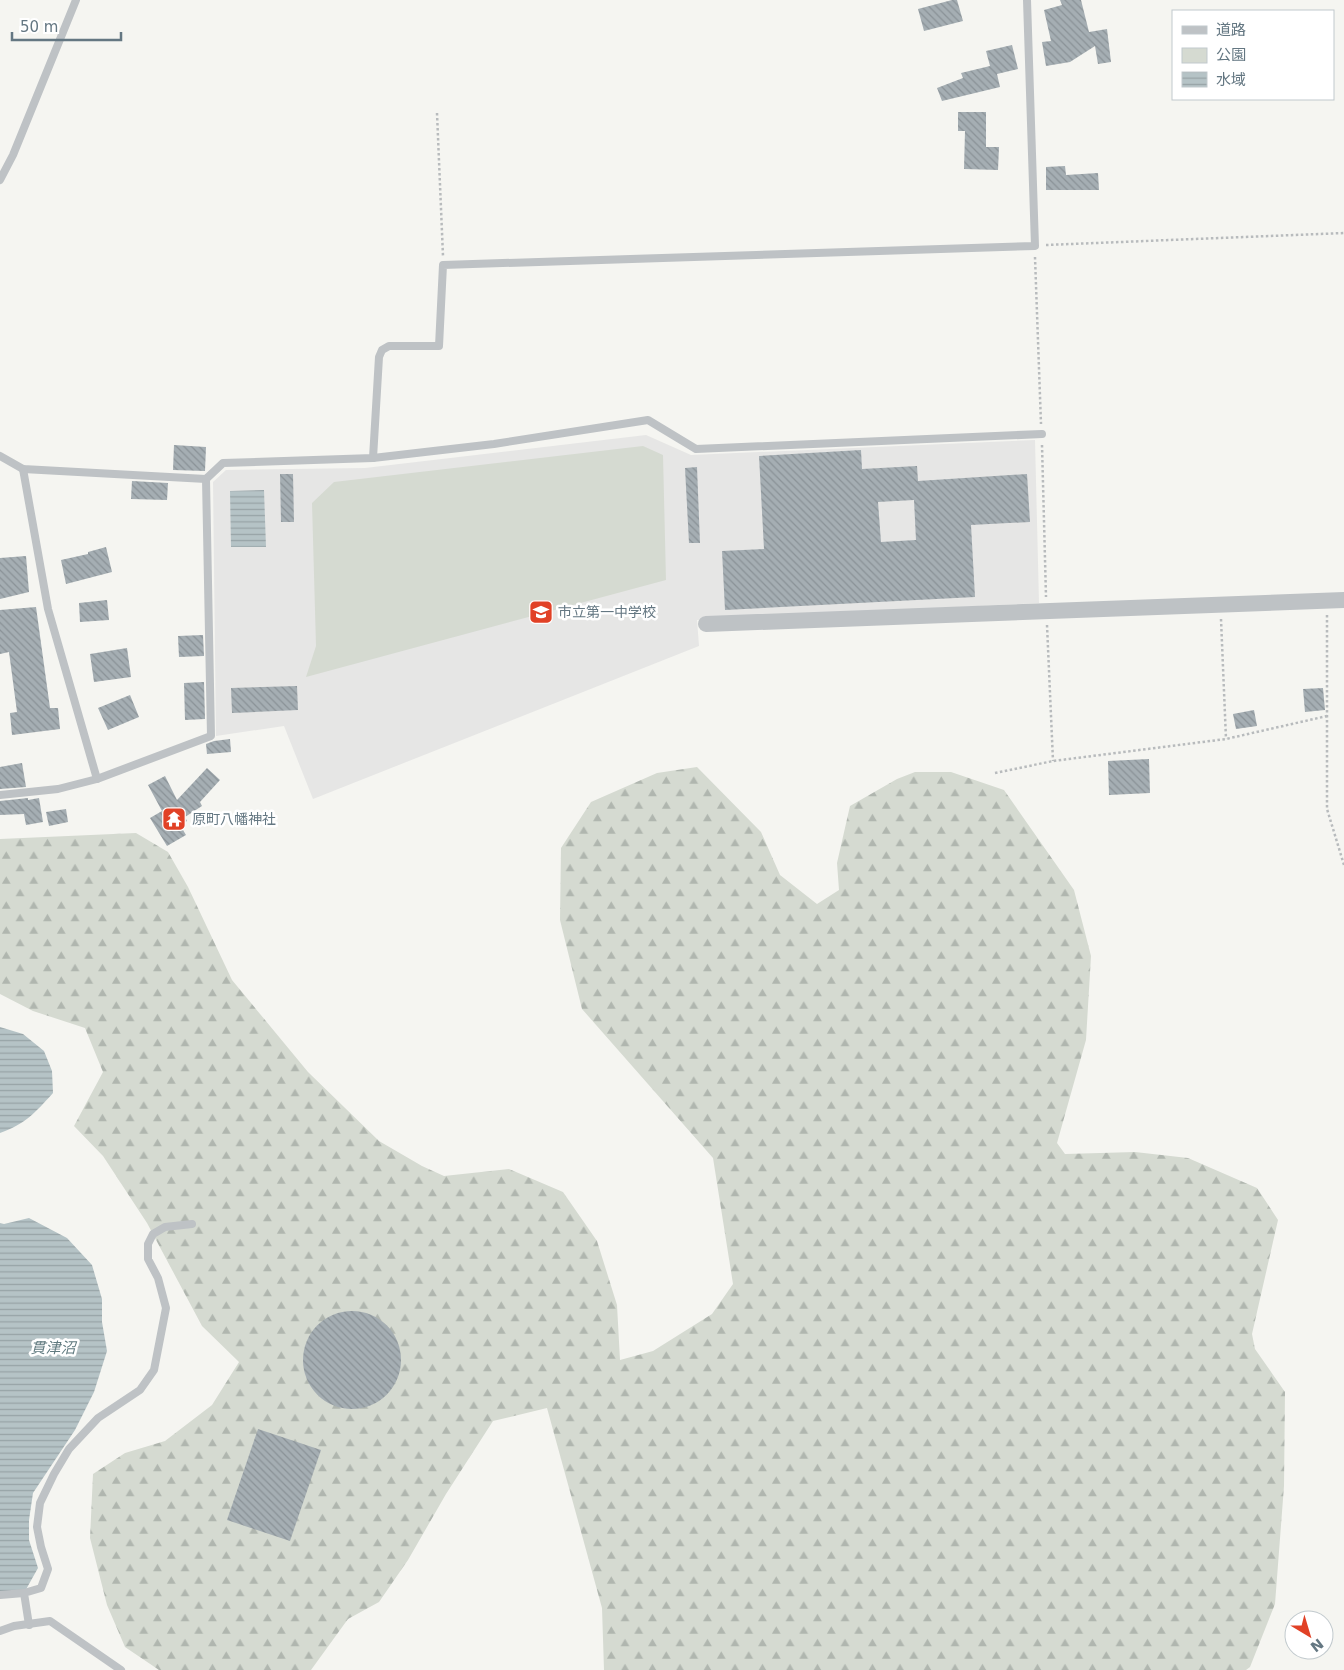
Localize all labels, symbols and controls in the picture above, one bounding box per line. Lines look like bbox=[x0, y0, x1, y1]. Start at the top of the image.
scale bar bbox=[12, 10, 121, 42]
legend bbox=[1172, 10, 1334, 100]
text: 50 m bbox=[20, 18, 58, 36]
text: 道路 bbox=[1216, 21, 1246, 39]
text: 公園 bbox=[1216, 46, 1246, 64]
text: 水域 bbox=[1216, 71, 1246, 89]
school or university icon: 市立第一中学校 bbox=[528, 599, 554, 625]
place label: 市立第一中学校 bbox=[558, 604, 656, 620]
temple icon: 原町八幡神社 bbox=[161, 806, 187, 832]
place label: 原町八幡神社 bbox=[192, 811, 276, 827]
water label: 貫津沼 bbox=[30, 1339, 77, 1357]
north arrow bbox=[1284, 1610, 1334, 1660]
text: N bbox=[1307, 1635, 1327, 1655]

